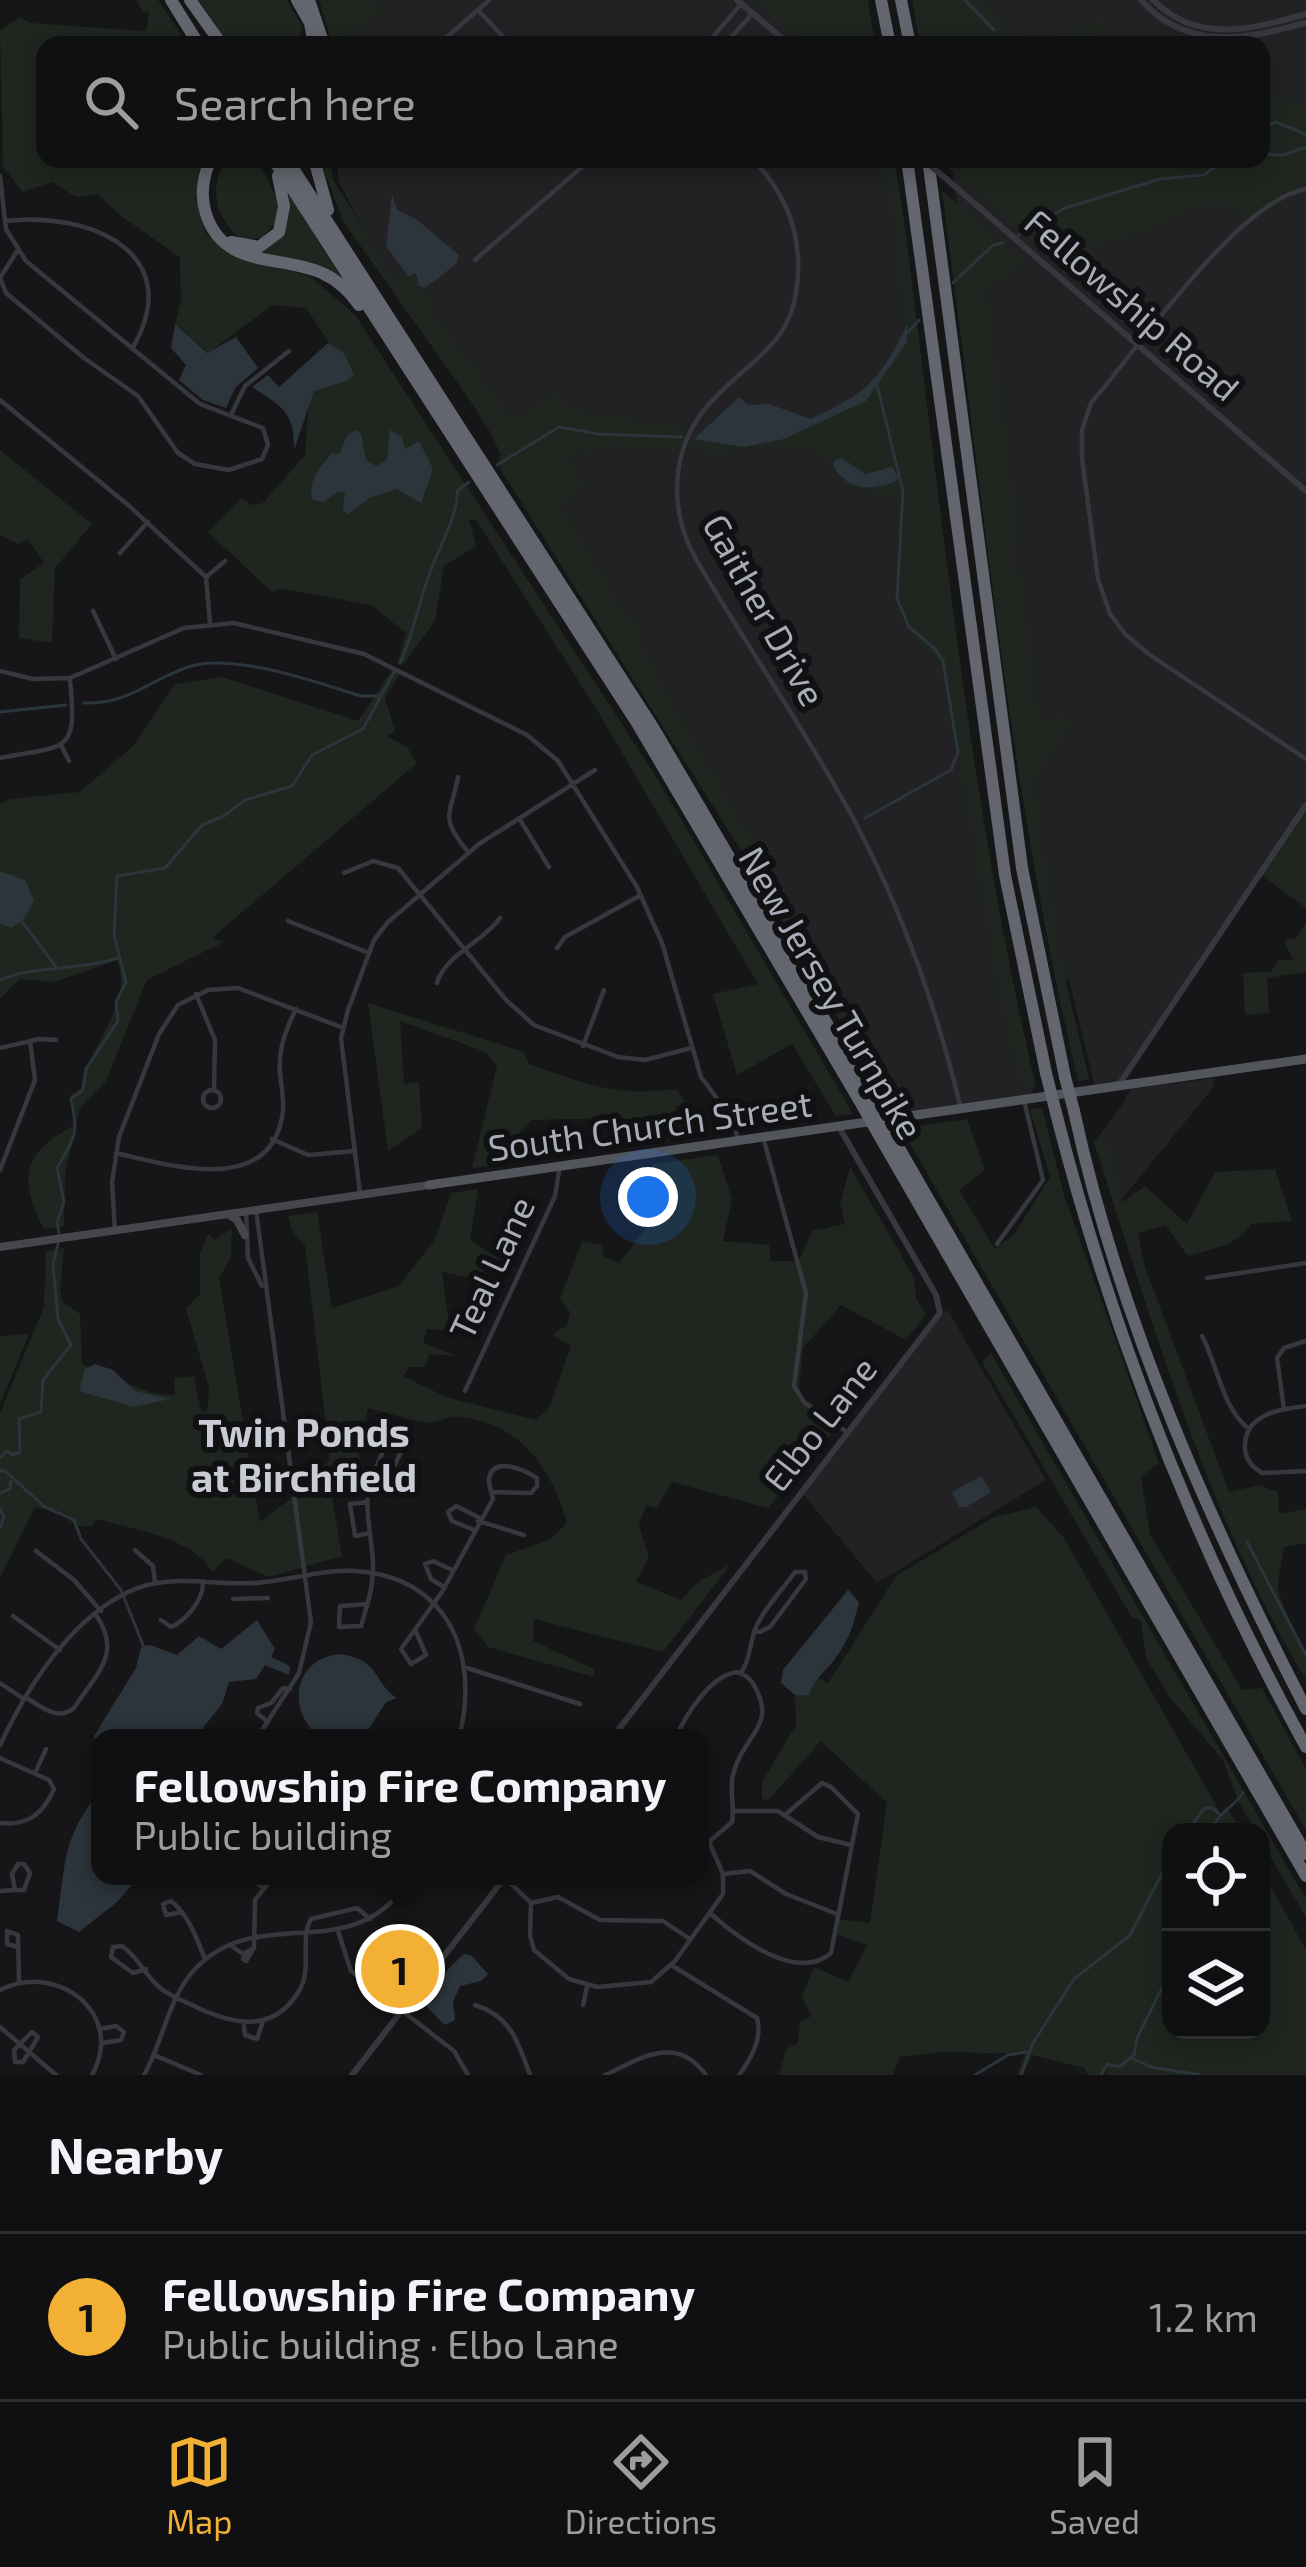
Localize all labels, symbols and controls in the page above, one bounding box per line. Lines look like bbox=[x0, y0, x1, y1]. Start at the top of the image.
search box bbox=[36, 36, 1270, 168]
icon: search bbox=[78, 69, 144, 135]
text: Search here bbox=[174, 75, 416, 129]
street label: Fellowship Road bbox=[1017, 199, 1249, 408]
street label: Gaither Drive bbox=[695, 506, 836, 713]
street label: New Jersey Turnpike bbox=[731, 838, 934, 1146]
street label: South Church Street bbox=[485, 1081, 814, 1169]
your location bbox=[618, 1167, 678, 1227]
street label: Teal Lane bbox=[439, 1189, 542, 1345]
street label: Elbo Lane bbox=[753, 1347, 885, 1499]
district label: Twin Ponds at Birchfield bbox=[191, 1408, 417, 1500]
popup bbox=[91, 1729, 709, 1885]
text: Fellowship Fire Company bbox=[133, 1757, 667, 1811]
text: Public building bbox=[133, 1811, 392, 1858]
map controls bbox=[1162, 1823, 1270, 2039]
button: locate bbox=[1162, 1823, 1270, 1931]
pin: 1 bbox=[361, 1924, 439, 2014]
button: layers bbox=[1162, 1931, 1270, 2039]
text: Nearby bbox=[48, 2123, 223, 2184]
text: Fellowship Fire Company bbox=[162, 2266, 695, 2320]
text: 1 bbox=[79, 2293, 95, 2340]
text: 1.2 km bbox=[1149, 2293, 1258, 2340]
text: Public building · Elbo Lane bbox=[162, 2320, 619, 2367]
tab: Map bbox=[166, 2429, 232, 2541]
tab: Directions bbox=[565, 2429, 717, 2541]
tab: Saved bbox=[1049, 2429, 1140, 2541]

